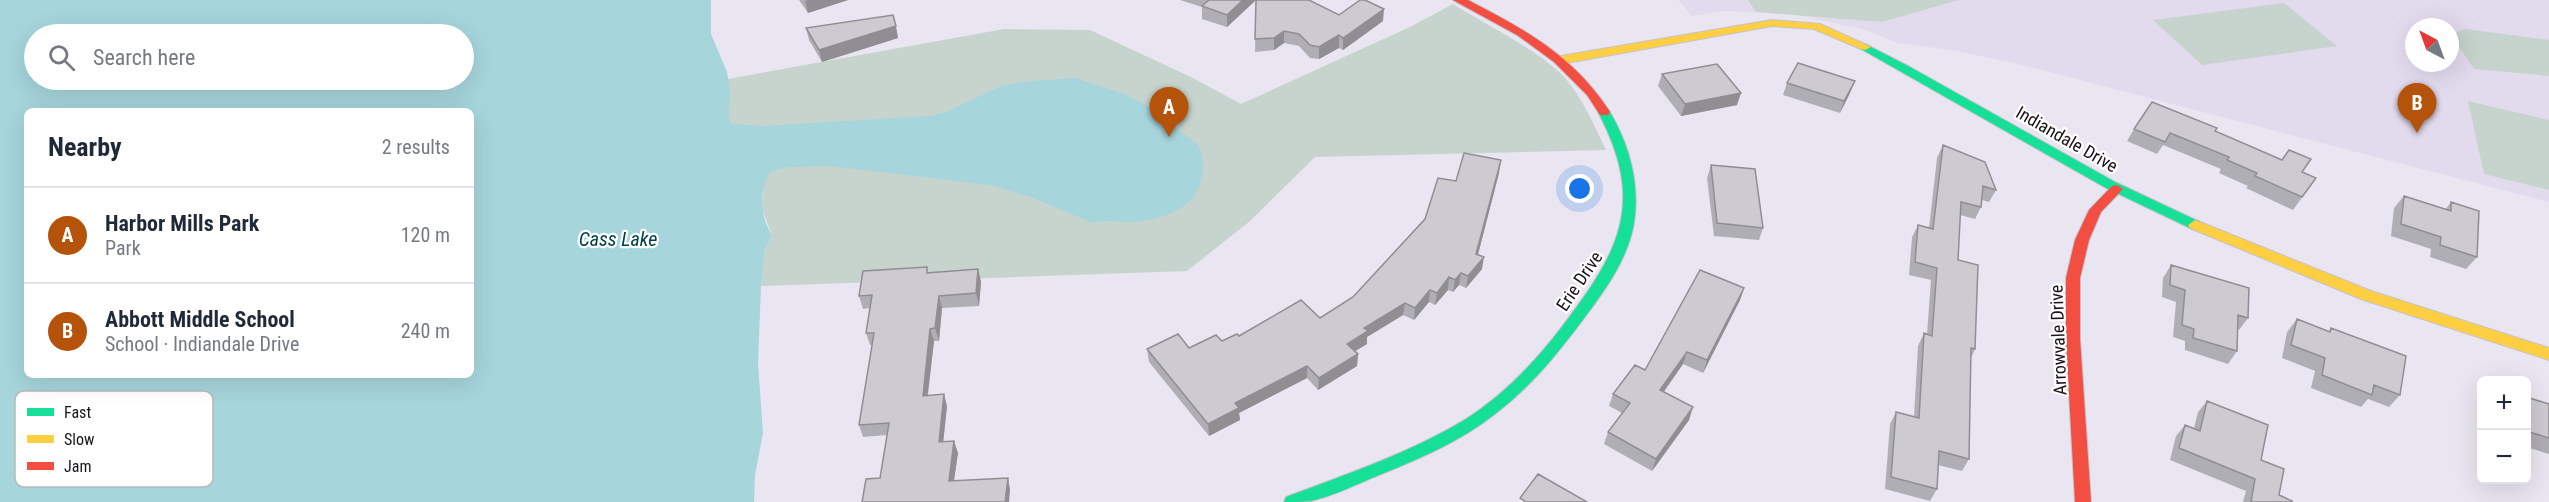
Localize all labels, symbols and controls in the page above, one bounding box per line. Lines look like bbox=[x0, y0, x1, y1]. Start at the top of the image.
north arrow bbox=[2405, 18, 2459, 72]
search box bbox=[24, 24, 474, 90]
icon: search bbox=[45, 41, 78, 74]
text: Search here bbox=[93, 45, 195, 70]
pin: B bbox=[2398, 84, 2436, 133]
pin: A bbox=[1150, 88, 1188, 137]
street label: Indiandale Drive bbox=[2012, 101, 2122, 177]
text: Nearby bbox=[48, 132, 122, 162]
text: 2 results bbox=[382, 135, 450, 159]
your location bbox=[1565, 174, 1594, 203]
text: Harbor Mills Park bbox=[105, 211, 259, 236]
text: A bbox=[62, 223, 73, 247]
text: 120 m bbox=[401, 223, 450, 247]
water label: Cass Lake bbox=[579, 227, 657, 251]
text: Park bbox=[105, 236, 141, 260]
street label: Erie Drive bbox=[1552, 247, 1606, 315]
street label: Arrowvale Drive bbox=[2046, 284, 2070, 396]
text: Abbott Middle School bbox=[105, 307, 295, 332]
text: B bbox=[62, 319, 73, 343]
text: 240 m bbox=[401, 319, 450, 343]
text: School · Indiandale Drive bbox=[105, 332, 299, 356]
map controls bbox=[2477, 376, 2531, 484]
button: + bbox=[2477, 376, 2531, 430]
legend bbox=[15, 391, 213, 487]
text: Fast bbox=[64, 403, 91, 422]
text: Slow bbox=[64, 430, 94, 449]
button: − bbox=[2477, 430, 2531, 484]
text: Jam bbox=[64, 457, 91, 476]

